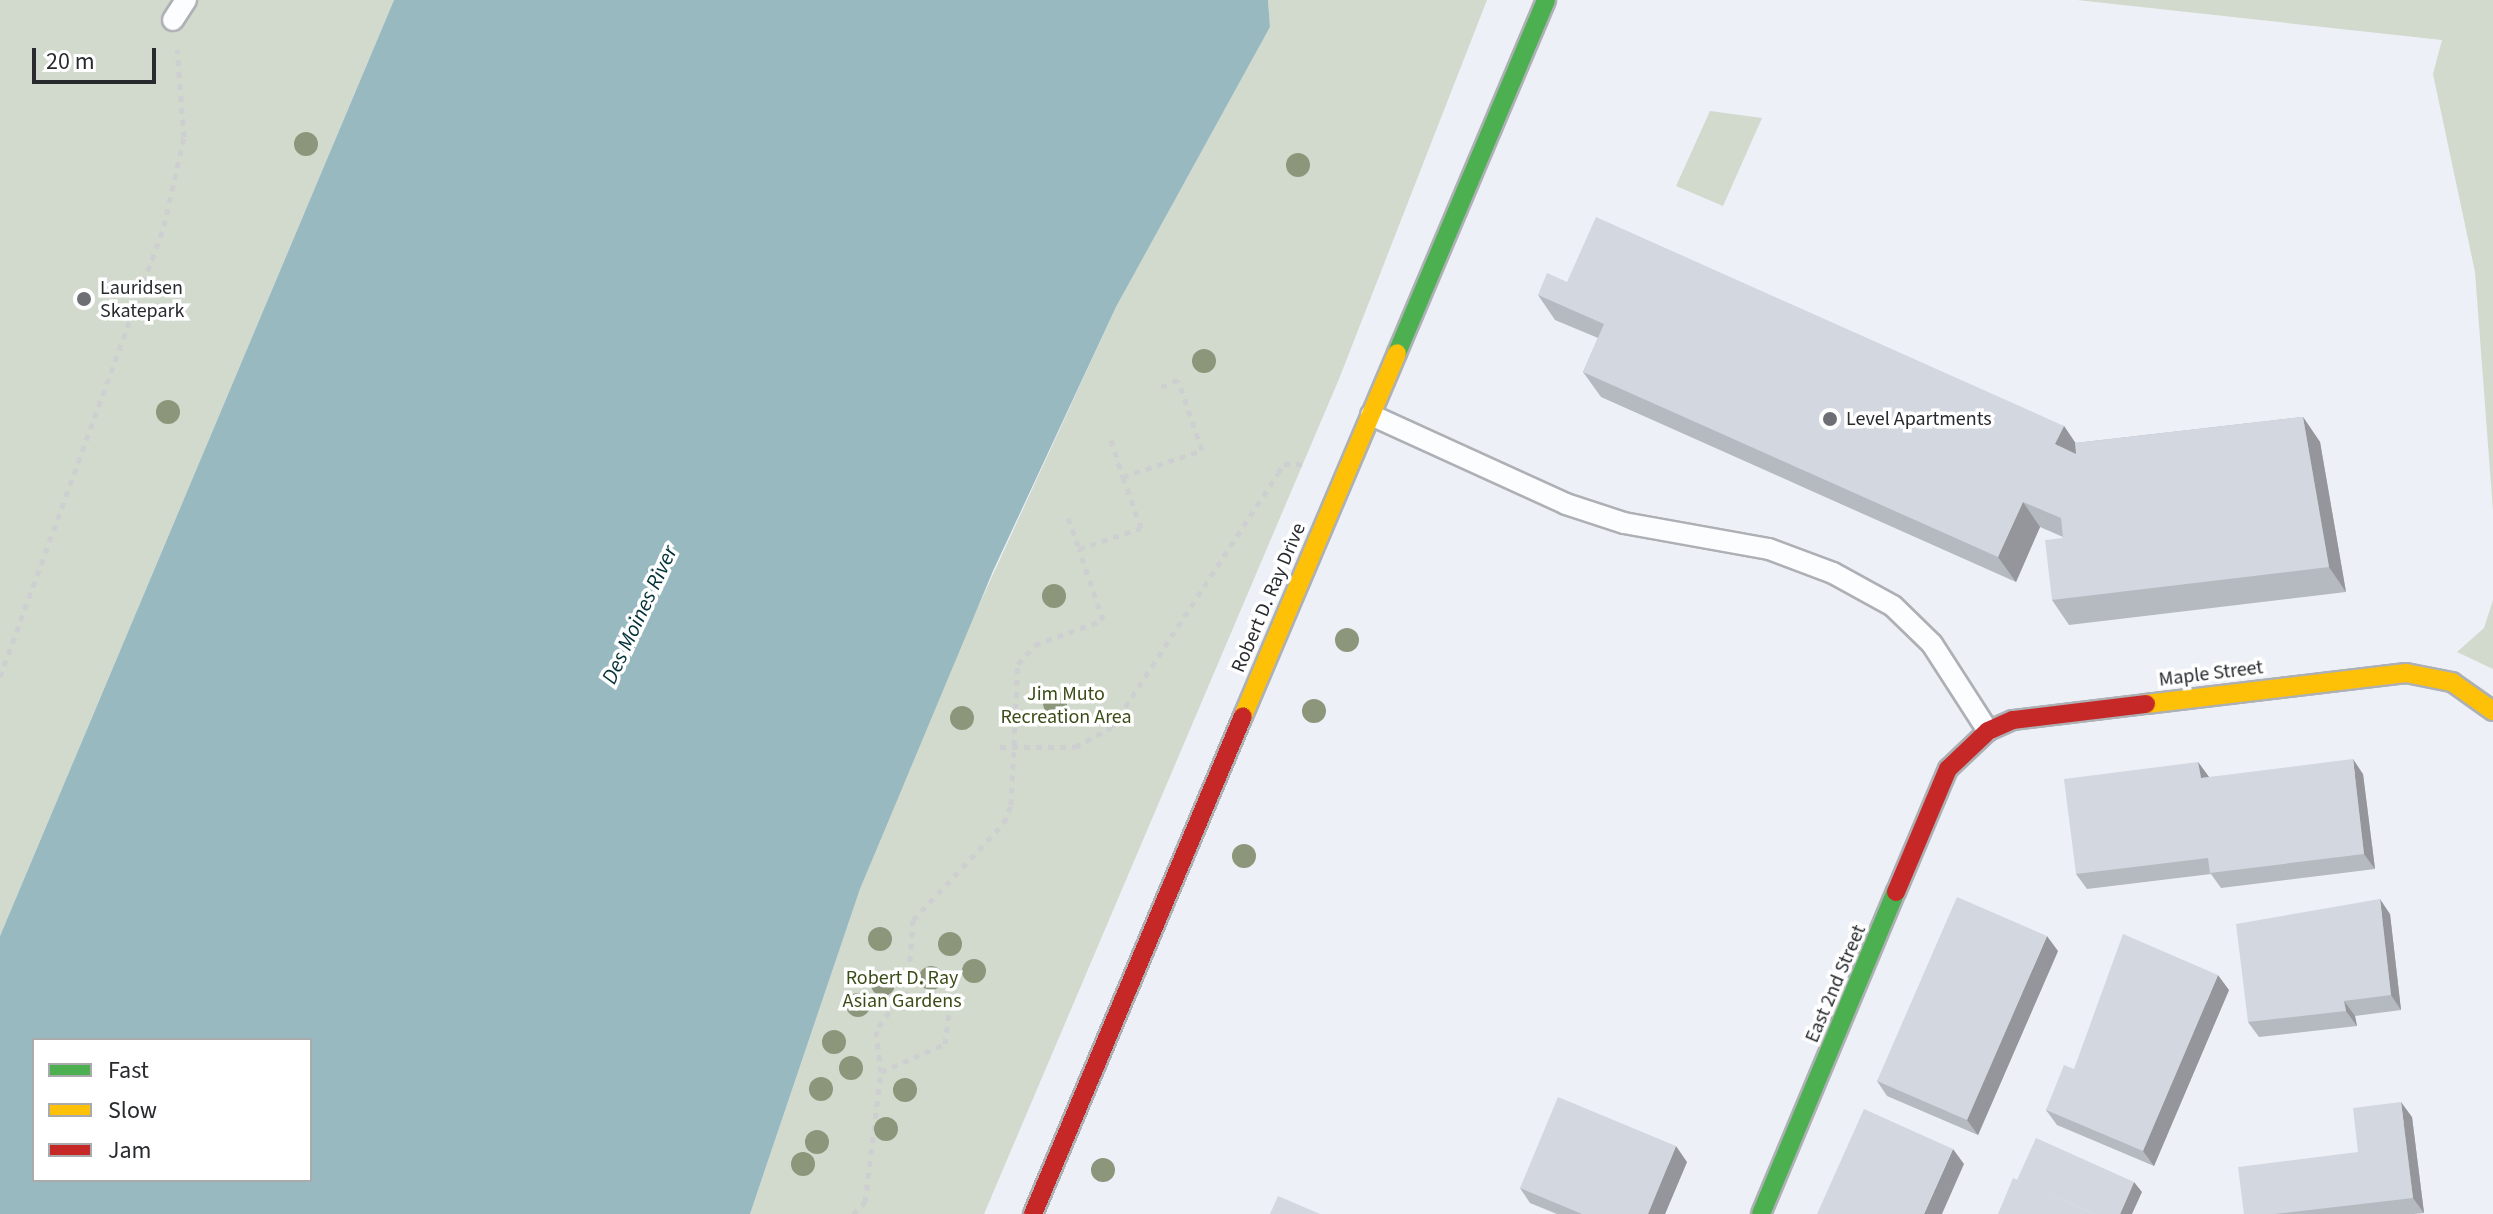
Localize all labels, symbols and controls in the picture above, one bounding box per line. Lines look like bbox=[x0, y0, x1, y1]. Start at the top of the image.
scale bar bbox=[36, 32, 160, 82]
text: 20 m bbox=[46, 44, 95, 79]
place label: Lauridsen Skatepark bbox=[100, 276, 184, 323]
marker: Lauridsen Skatepark bbox=[75, 290, 93, 308]
place label: Level Apartments bbox=[1846, 407, 1992, 431]
marker: Level Apartments bbox=[1821, 410, 1839, 428]
street label: Robert D. Ray Drive bbox=[1227, 520, 1311, 676]
water label: Des Moines River bbox=[596, 542, 684, 688]
street label: Maple Street bbox=[2158, 656, 2264, 692]
park label: Jim Muto Recreation Area bbox=[1000, 683, 1132, 730]
street label: East 2nd Street bbox=[1800, 922, 1872, 1046]
park label: Robert D. Ray Asian Gardens bbox=[842, 966, 962, 1013]
legend bbox=[32, 1038, 312, 1182]
text: Fast bbox=[108, 1053, 149, 1088]
text: Slow bbox=[108, 1093, 157, 1128]
text: Jam bbox=[108, 1133, 152, 1168]

